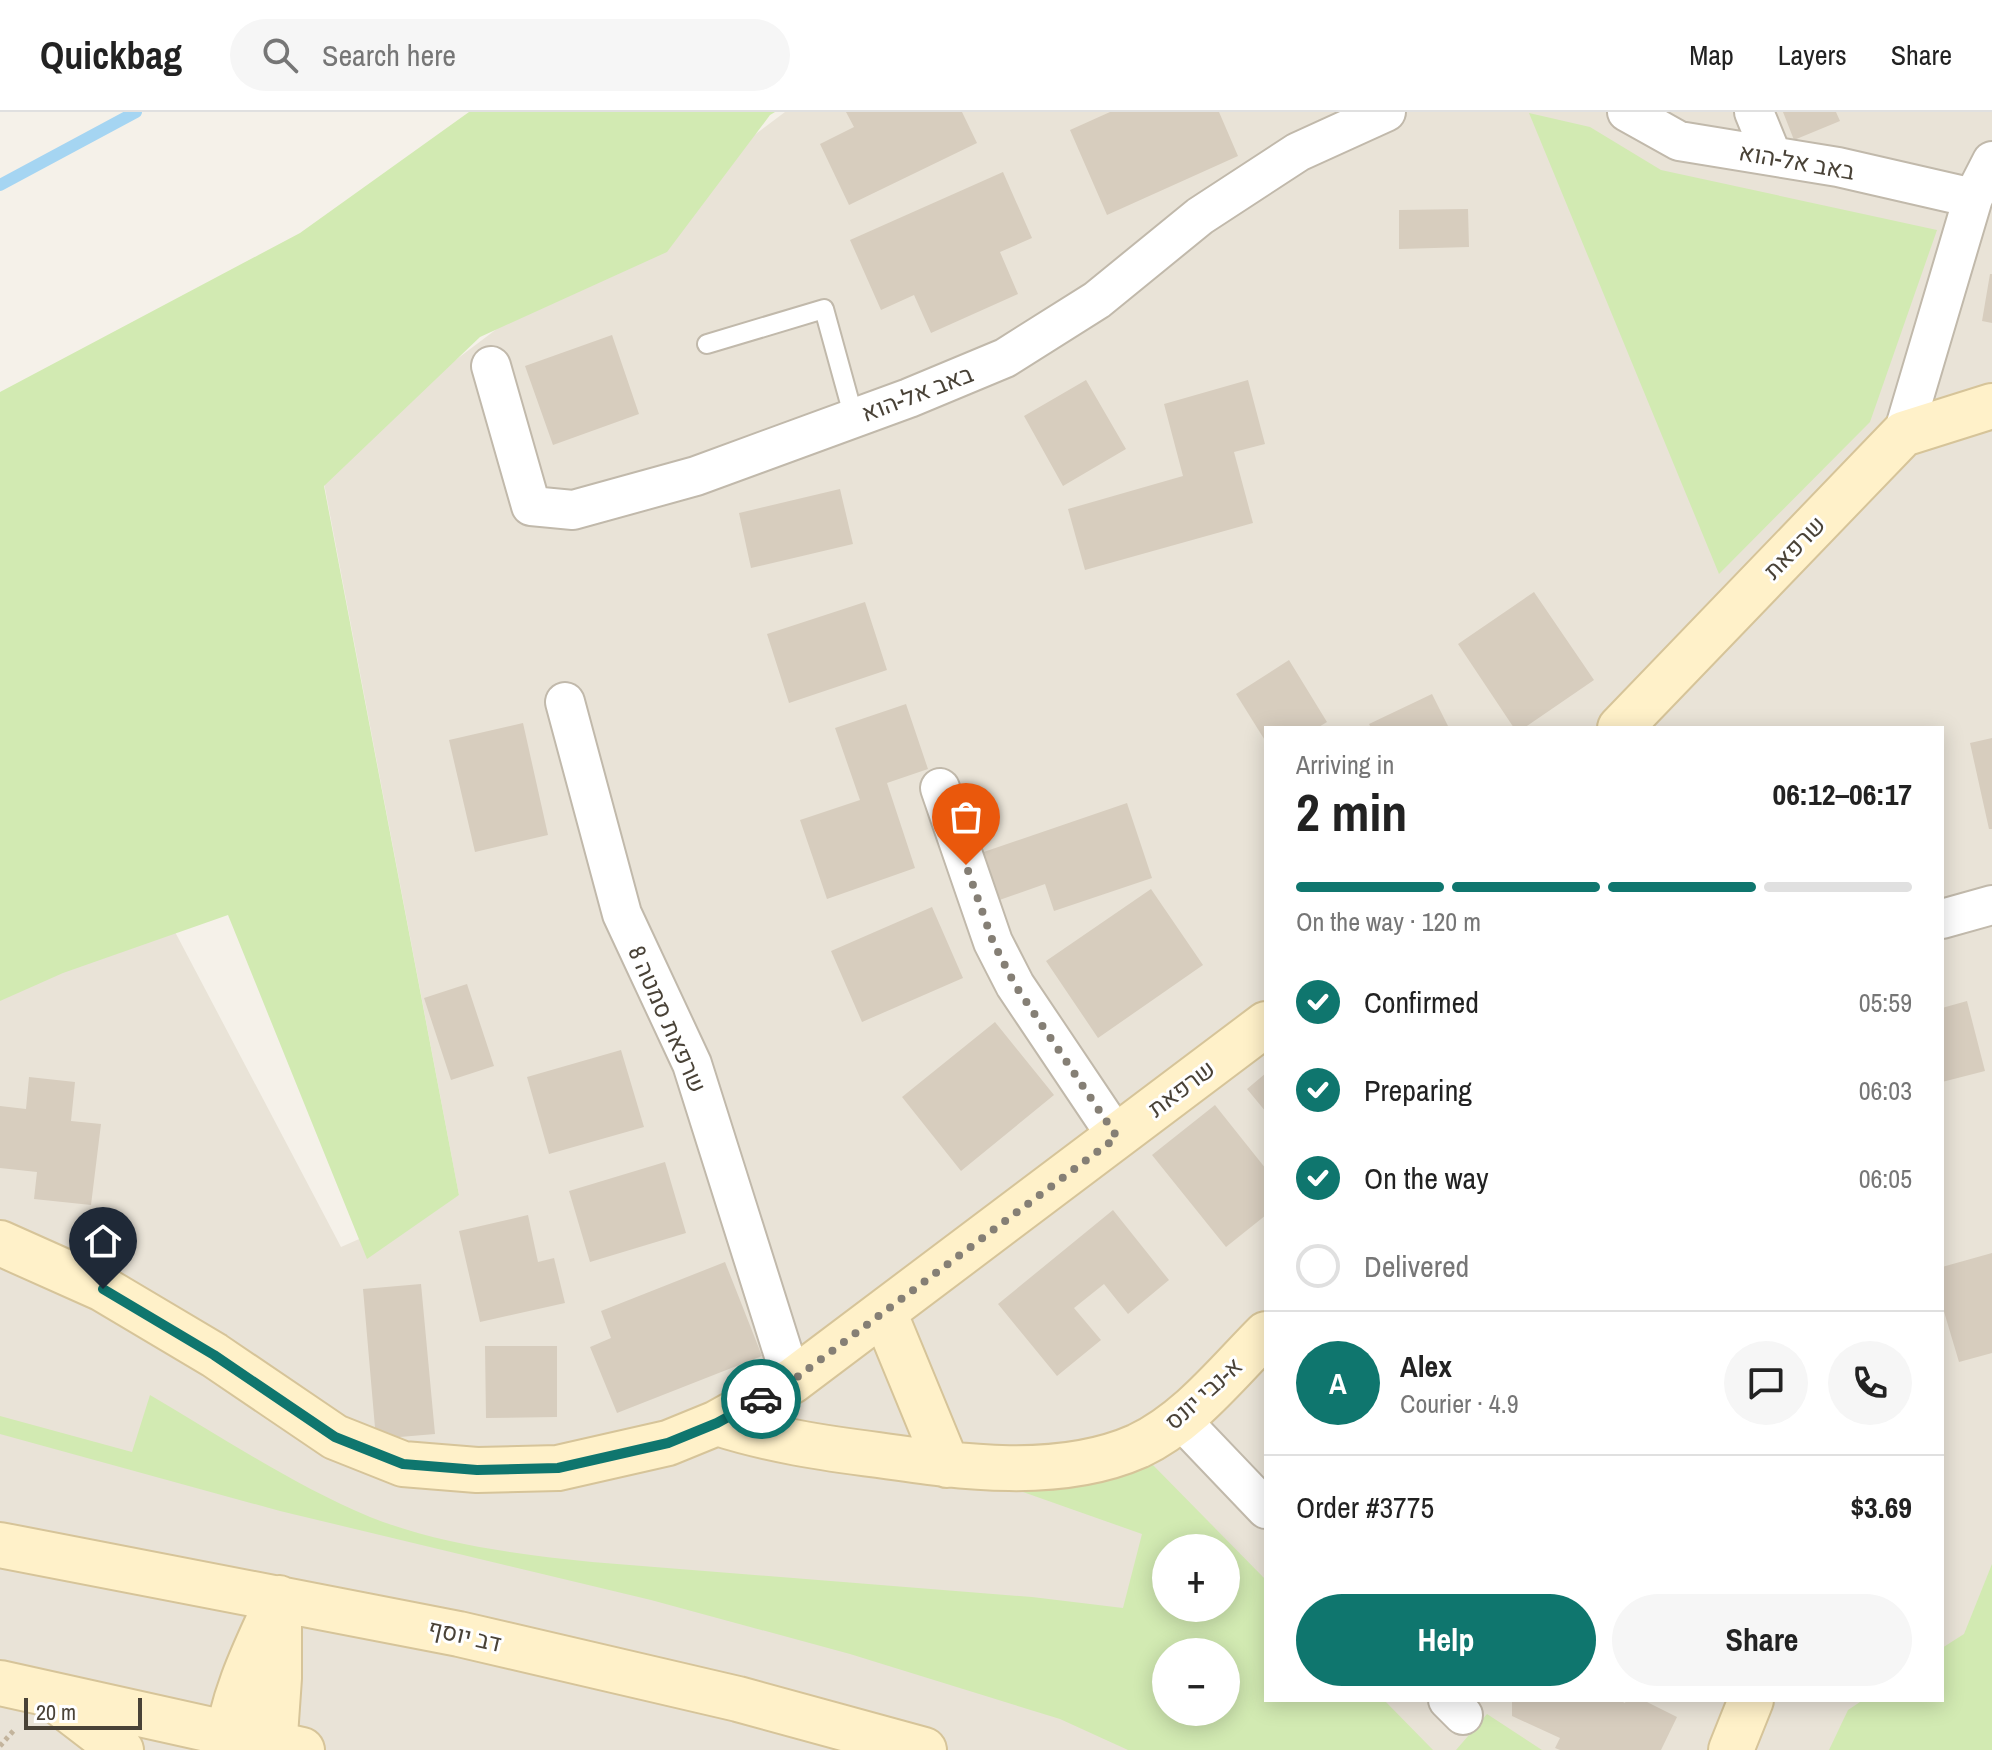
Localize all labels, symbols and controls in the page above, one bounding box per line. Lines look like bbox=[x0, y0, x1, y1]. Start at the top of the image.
search box bbox=[230, 19, 790, 91]
text: Quickbag bbox=[40, 30, 182, 81]
icon: search bbox=[258, 33, 302, 77]
text: Search here bbox=[322, 35, 456, 75]
text: Map bbox=[1689, 36, 1734, 74]
text: Layers bbox=[1778, 36, 1847, 74]
text: Share bbox=[1891, 36, 1952, 74]
street label: באב אל-הוא bbox=[1737, 135, 1858, 187]
street label: באב אל-הוא bbox=[857, 357, 978, 429]
street label: שרפאת bbox=[1756, 508, 1832, 586]
text: Arriving in bbox=[1296, 747, 1394, 782]
text: 06:12–06:17 bbox=[1773, 774, 1912, 814]
text: 2 min bbox=[1296, 777, 1407, 847]
pin bbox=[932, 783, 1000, 865]
icon: bag bbox=[944, 795, 988, 839]
text: On the way · 120 m bbox=[1296, 904, 1481, 939]
street label: שרפאת סמטה 8 bbox=[621, 941, 715, 1097]
icon: check bbox=[1296, 980, 1340, 1024]
text: Confirmed bbox=[1364, 982, 1479, 1022]
text: 05:59 bbox=[1859, 985, 1912, 1020]
street label: שרפאת bbox=[1141, 1052, 1221, 1124]
icon: check bbox=[1296, 1068, 1340, 1112]
text: Preparing bbox=[1364, 1070, 1472, 1110]
text: 06:03 bbox=[1859, 1073, 1912, 1108]
icon: check bbox=[1296, 1156, 1340, 1200]
text: On the way bbox=[1364, 1158, 1488, 1198]
text: 06:05 bbox=[1859, 1161, 1912, 1196]
pin bbox=[69, 1207, 137, 1289]
icon: home bbox=[81, 1219, 125, 1263]
text: Delivered bbox=[1364, 1246, 1469, 1286]
button: chat bbox=[1724, 1341, 1808, 1425]
button: phone bbox=[1828, 1341, 1912, 1425]
text: Alex bbox=[1400, 1346, 1452, 1386]
street label: א-נבי יונס bbox=[1157, 1350, 1249, 1436]
courier bbox=[721, 1359, 801, 1439]
text: A bbox=[1329, 1363, 1347, 1403]
icon: car bbox=[739, 1377, 783, 1421]
text: Courier · 4.9 bbox=[1400, 1386, 1519, 1421]
text: Order #3775 bbox=[1296, 1487, 1434, 1527]
text: $3.69 bbox=[1850, 1487, 1912, 1527]
map controls bbox=[1152, 1534, 1240, 1726]
button: + bbox=[1152, 1534, 1240, 1622]
button: Help bbox=[1296, 1594, 1596, 1686]
button: Share bbox=[1612, 1594, 1912, 1686]
street label: דב יוסף bbox=[425, 1611, 505, 1659]
button: − bbox=[1152, 1638, 1240, 1726]
scale bar bbox=[24, 1694, 142, 1730]
text: 20 m bbox=[36, 1697, 76, 1727]

